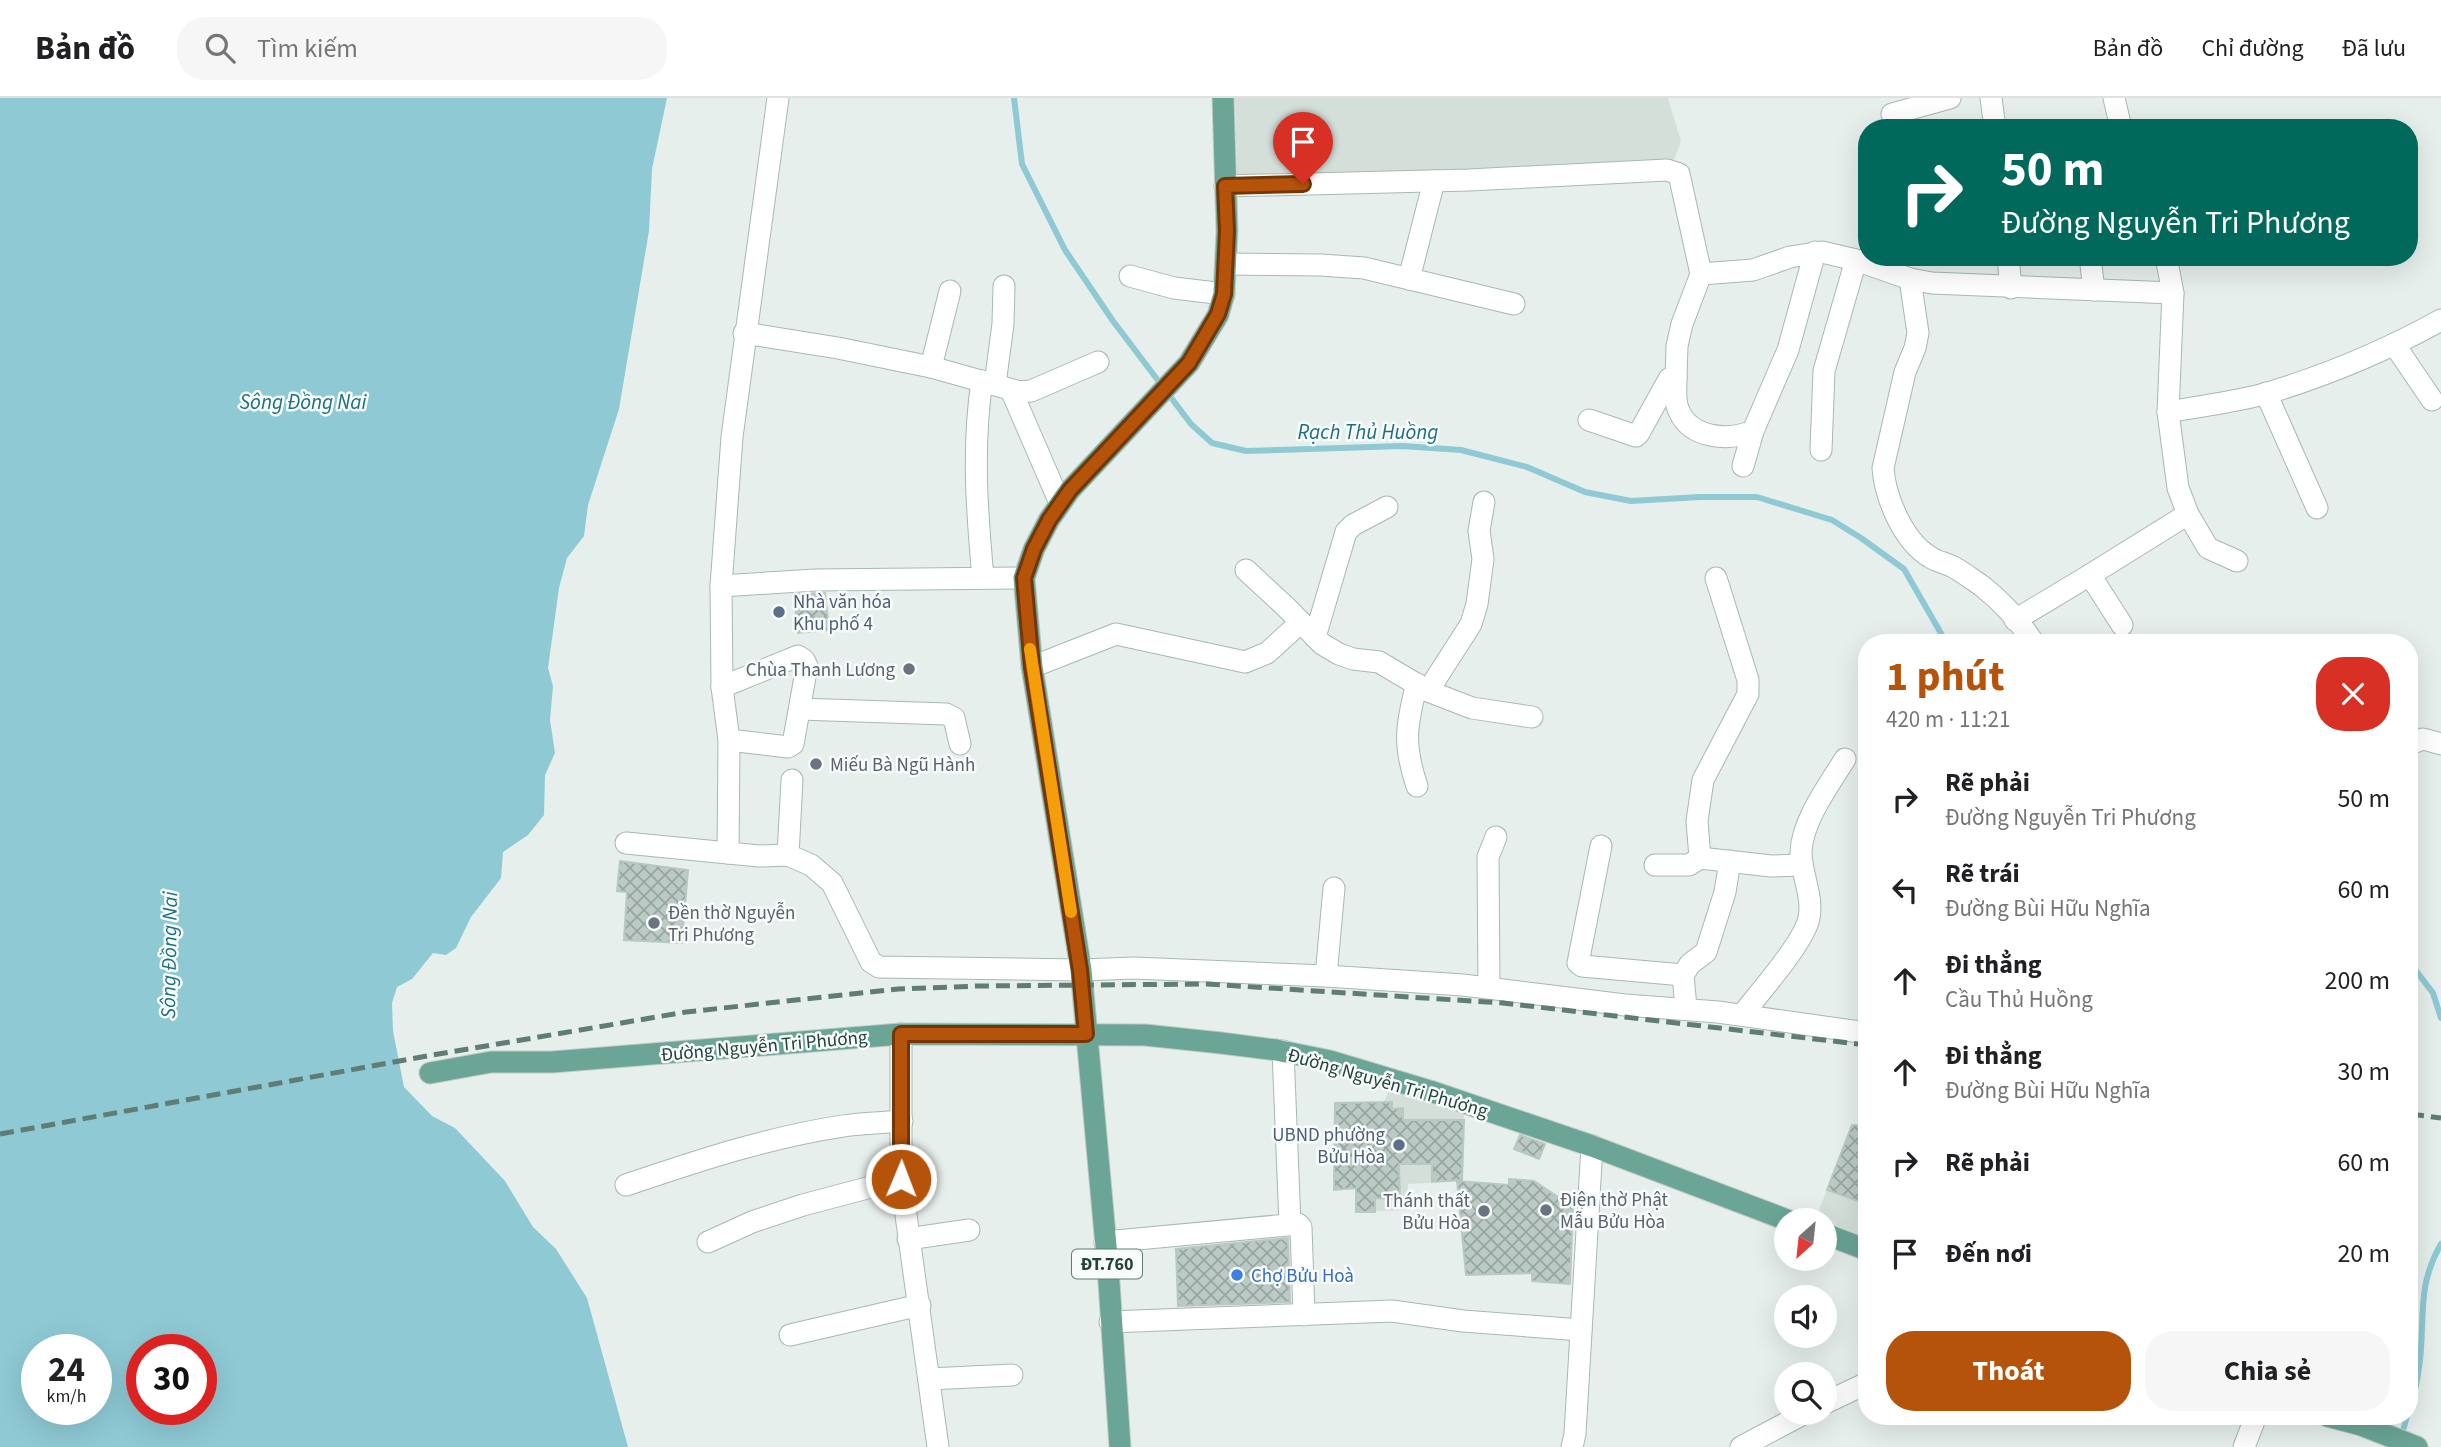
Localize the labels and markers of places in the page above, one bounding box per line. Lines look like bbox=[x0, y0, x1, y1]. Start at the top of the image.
pin bbox=[1273, 112, 1333, 184]
place label: Nhà văn hóa Khu phố 4 bbox=[793, 589, 891, 638]
marker: Nhà văn hóa Khu phố 4 bbox=[771, 604, 787, 620]
place label: Chùa Thanh Lương bbox=[746, 657, 895, 684]
marker: Chùa Thanh Lương bbox=[901, 661, 917, 677]
place label: Miếu Bà Ngũ Hành bbox=[830, 752, 975, 779]
marker: Miếu Bà Ngũ Hành bbox=[808, 756, 824, 772]
place label: Đền thờ Nguyễn Tri Phương bbox=[668, 900, 795, 949]
marker: Đền thờ Nguyễn Tri Phương bbox=[646, 915, 662, 931]
place label: UBND phường Bửu Hòa bbox=[1272, 1122, 1385, 1171]
marker: UBND phường Bửu Hòa bbox=[1391, 1137, 1407, 1153]
place label: Điện thờ Phật Mẫu Bửu Hòa bbox=[1560, 1187, 1669, 1236]
place label: Thánh thất Bửu Hòa bbox=[1383, 1188, 1471, 1237]
marker: Điện thờ Phật Mẫu Bửu Hòa bbox=[1538, 1202, 1554, 1218]
marker: Thánh thất Bửu Hòa bbox=[1476, 1203, 1492, 1219]
place label: Chợ Bửu Hoà bbox=[1251, 1263, 1354, 1290]
marker: Chợ Bửu Hoà bbox=[1229, 1267, 1245, 1283]

